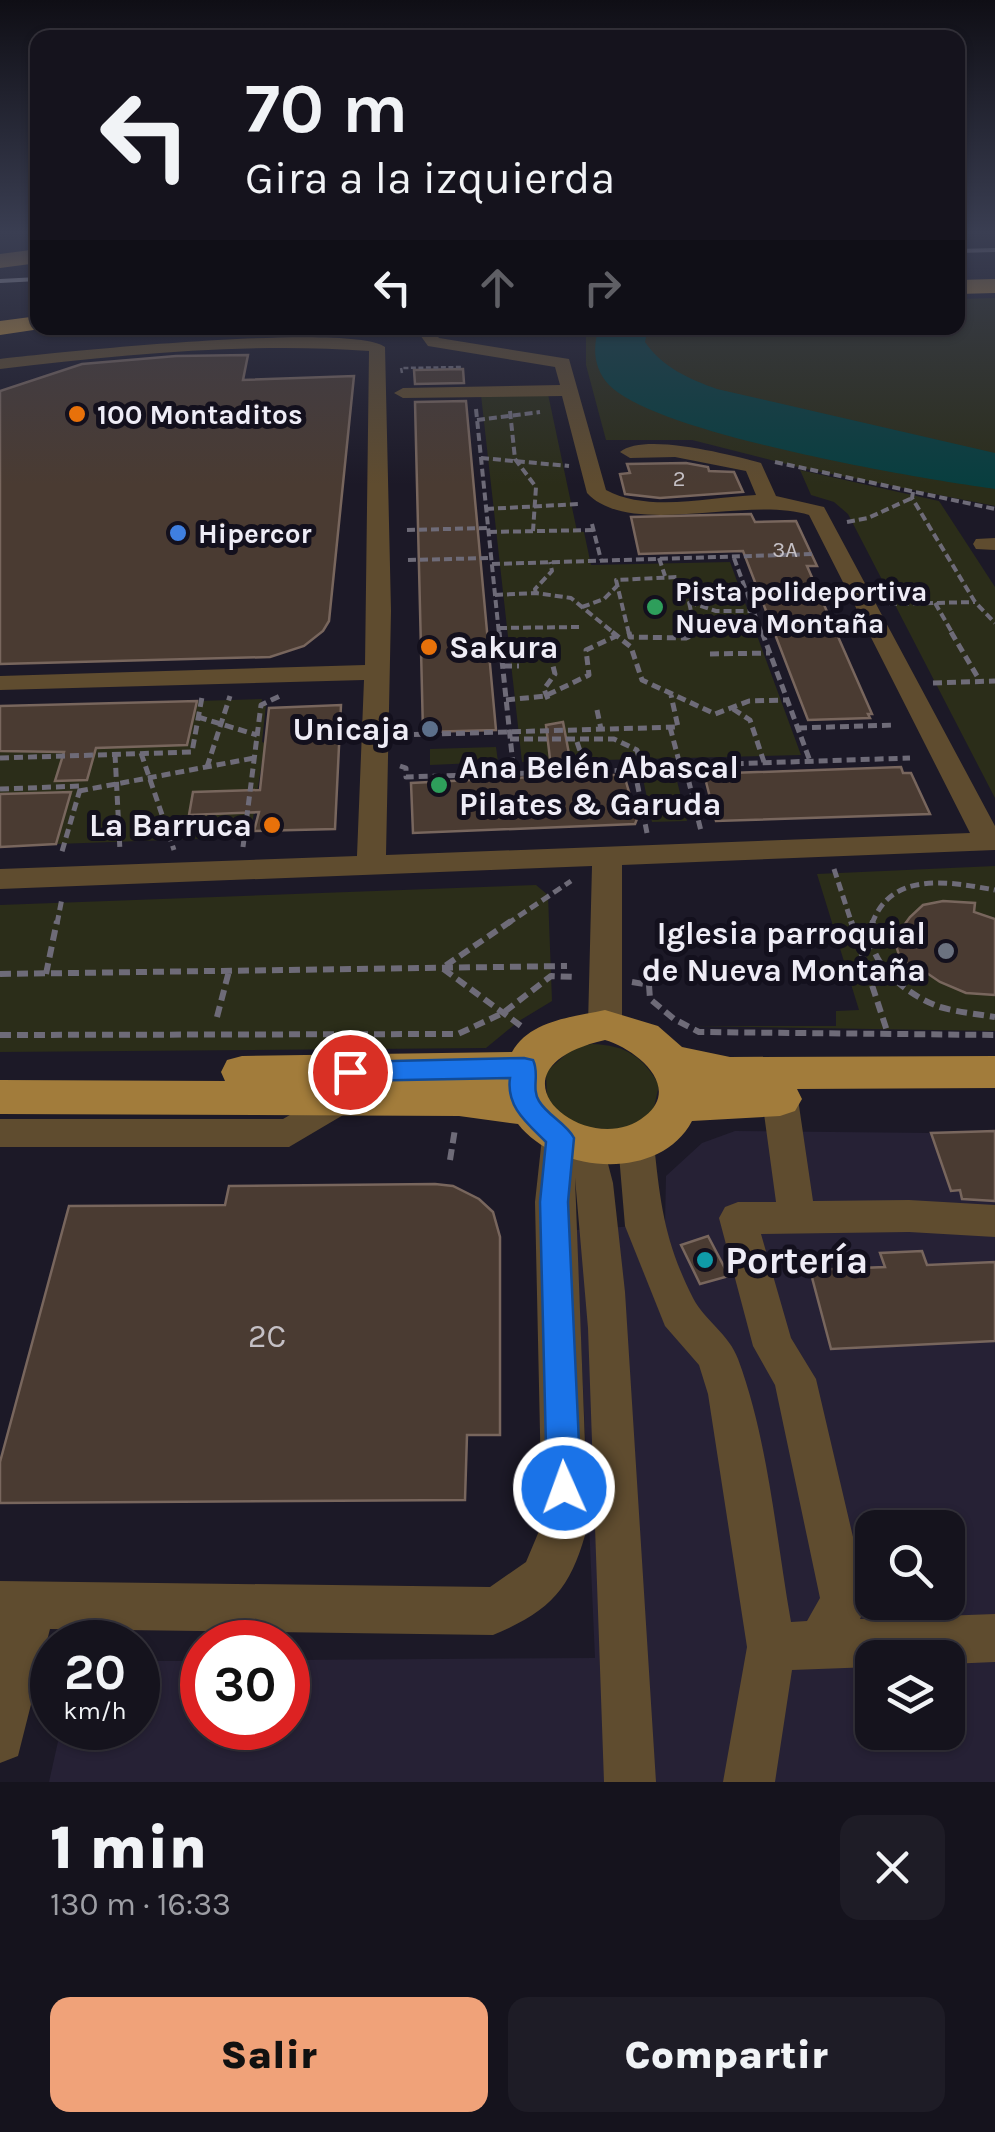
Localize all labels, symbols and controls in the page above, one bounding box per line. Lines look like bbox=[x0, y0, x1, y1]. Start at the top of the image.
text: 70 m bbox=[245, 68, 408, 150]
icon: left bbox=[80, 70, 210, 200]
text: Gira a la izquierda bbox=[245, 152, 615, 204]
icon: left bbox=[365, 260, 420, 315]
icon: ahead bbox=[470, 260, 525, 315]
icon: right bbox=[575, 260, 630, 315]
place label: 100 Montaditos bbox=[97, 398, 303, 431]
marker: 100 Montaditos bbox=[66, 403, 88, 425]
house number: 2 bbox=[673, 466, 685, 492]
place label: Hipercor bbox=[198, 517, 312, 550]
marker: Hipercor bbox=[167, 522, 189, 544]
house number: 3A bbox=[772, 537, 798, 563]
place label: Pista polideportiva Nueva Montaña bbox=[675, 575, 927, 640]
marker: Pista polideportiva Nueva Montaña bbox=[644, 596, 666, 618]
place label: Sakura bbox=[449, 629, 558, 666]
marker: Sakura bbox=[418, 636, 440, 658]
place label: Unicaja bbox=[292, 711, 410, 748]
marker: Unicaja bbox=[419, 718, 441, 740]
place label: Ana Belén Abascal Pilates & Garuda bbox=[459, 749, 739, 823]
marker: Ana Belén Abascal Pilates & Garuda bbox=[428, 774, 450, 796]
place label: La Barruca bbox=[89, 807, 252, 844]
marker: La Barruca bbox=[261, 814, 283, 836]
place label: Iglesia parroquial de Nueva Montaña bbox=[642, 915, 926, 989]
marker: Iglesia parroquial de Nueva Montaña bbox=[935, 940, 957, 962]
pin bbox=[308, 1030, 393, 1115]
icon: arrive bbox=[323, 1045, 378, 1100]
place label: Portería bbox=[725, 1238, 868, 1283]
marker: Portería bbox=[694, 1249, 716, 1271]
house number: 2C bbox=[248, 1318, 286, 1355]
position arrow bbox=[512, 1436, 616, 1540]
map controls bbox=[855, 1510, 965, 1750]
button: search bbox=[855, 1510, 965, 1620]
speed limit sign: 30 bbox=[180, 1620, 310, 1750]
button: layers bbox=[855, 1640, 965, 1750]
text: 20 bbox=[64, 1643, 126, 1702]
text: km/h bbox=[63, 1696, 127, 1725]
text: 1 min bbox=[50, 1813, 207, 1883]
button: close bbox=[840, 1815, 945, 1920]
text: 130 m · 16:33 bbox=[50, 1886, 231, 1923]
button: Salir bbox=[50, 1997, 488, 2112]
button: Compartir bbox=[508, 1997, 945, 2112]

